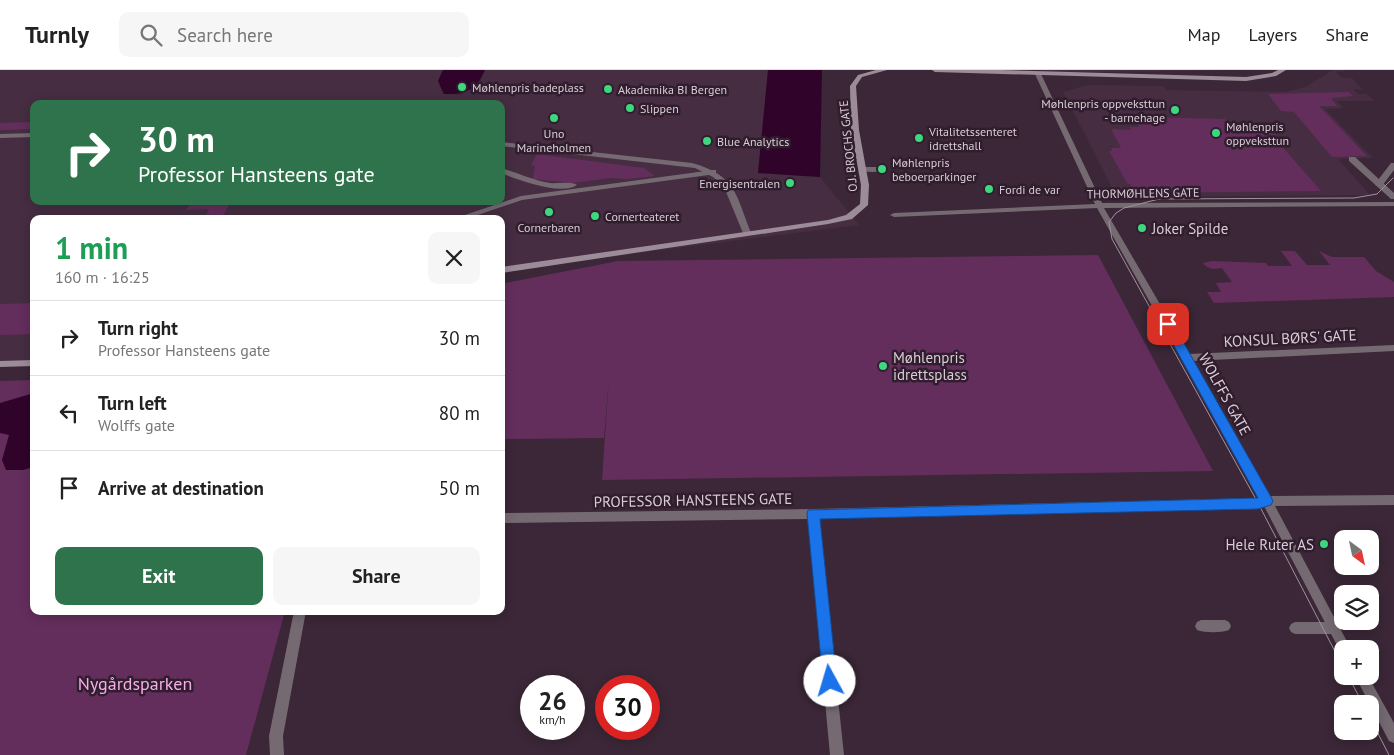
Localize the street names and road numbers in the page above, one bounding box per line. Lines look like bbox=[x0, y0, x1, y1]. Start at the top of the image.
street label: O.J. BROCHS GATE bbox=[836, 100, 860, 192]
street label: THORMØHLENS GATE bbox=[1086, 185, 1200, 201]
street label: KONSUL BØRS' GATE bbox=[1223, 325, 1357, 351]
street label: WOLFFS GATE bbox=[1195, 350, 1255, 438]
street label: PROFESSOR HANSTEENS GATE bbox=[594, 489, 792, 511]

